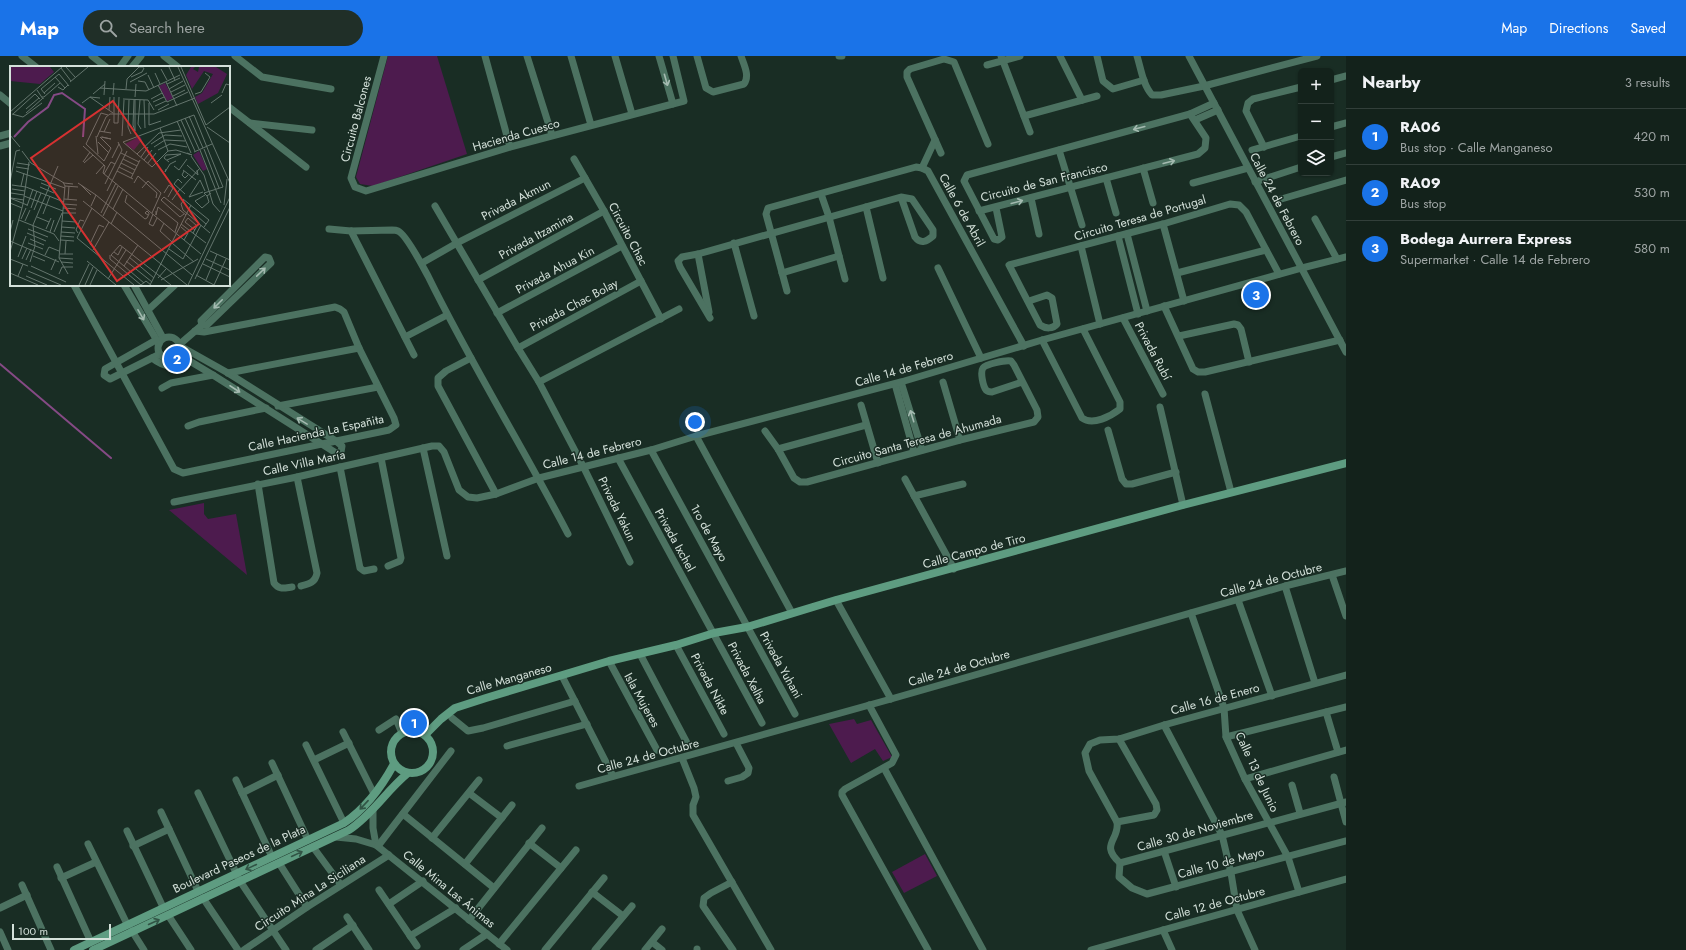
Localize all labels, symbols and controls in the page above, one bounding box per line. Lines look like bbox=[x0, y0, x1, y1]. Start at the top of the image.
search box bbox=[83, 10, 363, 46]
text: Map bbox=[20, 15, 59, 42]
icon: search bbox=[97, 17, 119, 39]
text: Search here bbox=[129, 17, 205, 39]
text: Map bbox=[1501, 18, 1527, 38]
text: Directions bbox=[1549, 18, 1609, 38]
text: Saved bbox=[1631, 18, 1666, 38]
inset map bbox=[10, 66, 230, 286]
map controls bbox=[1298, 68, 1334, 176]
button: + bbox=[1298, 68, 1334, 104]
text: Nearby bbox=[1362, 70, 1420, 94]
one-way arrow bbox=[663, 73, 670, 86]
text: 3 results bbox=[1625, 73, 1670, 92]
street label: Circuito Balcones bbox=[336, 74, 376, 164]
button: − bbox=[1298, 104, 1334, 140]
street label: Hacienda Cuesco bbox=[470, 114, 562, 156]
text: RA06 bbox=[1400, 116, 1441, 138]
one-way arrow bbox=[1133, 124, 1146, 132]
text: 1 bbox=[1372, 127, 1378, 146]
text: 420 m bbox=[1633, 127, 1670, 146]
text: Bus stop · Calle Manganeso bbox=[1400, 138, 1553, 157]
button: layers bbox=[1298, 140, 1334, 176]
street label: Calle 24 de Febrero bbox=[1245, 149, 1309, 249]
street label: Circuito de San Francisco bbox=[979, 157, 1110, 206]
one-way arrow bbox=[1163, 157, 1176, 165]
street label: Calle 6 de Abril bbox=[934, 170, 990, 250]
text: RA09 bbox=[1400, 172, 1441, 194]
street label: Privada Akmun bbox=[478, 175, 554, 225]
text: 2 bbox=[1371, 183, 1379, 202]
text: 530 m bbox=[1634, 183, 1670, 202]
street label: Circuito Teresa de Portugal bbox=[1072, 191, 1208, 245]
text: Bus stop bbox=[1400, 194, 1446, 213]
one-way arrow bbox=[1010, 198, 1023, 205]
street label: Circuito Chac bbox=[604, 199, 652, 269]
street label: Privada Itzamina bbox=[496, 208, 577, 264]
text: Bodega Aurrera Express bbox=[1400, 228, 1572, 250]
text: 3 bbox=[1371, 239, 1379, 258]
text: 580 m bbox=[1634, 239, 1670, 258]
street label: Privada Ahua Kin bbox=[512, 242, 598, 298]
text: Supermarket · Calle 14 de Febrero bbox=[1400, 250, 1590, 269]
one-way arrow bbox=[256, 267, 266, 277]
street label: Privada Chac Bolay bbox=[527, 274, 622, 336]
pin: 3 bbox=[1243, 280, 1269, 310]
one-way arrow bbox=[213, 299, 223, 309]
one-way arrow bbox=[137, 309, 145, 321]
street label: Privada Rubí bbox=[1130, 319, 1176, 384]
pin: 2 bbox=[164, 344, 190, 374]
street label: Calle 14 de Febrero bbox=[853, 346, 956, 392]
one-way arrow bbox=[230, 384, 241, 393]
street label: Calle Hacienda La Españita bbox=[247, 410, 386, 456]
street label: Circuito Santa Teresa de Ahumada bbox=[831, 410, 1004, 472]
one-way arrow bbox=[908, 410, 915, 423]
your location bbox=[685, 412, 705, 432]
one-way arrow bbox=[296, 416, 308, 424]
street label: Calle 14 de Febrero bbox=[541, 432, 644, 474]
street label: Calle Villa María bbox=[261, 445, 347, 481]
street label: Privada Yakun bbox=[594, 474, 640, 544]
street label: 1ro de Mayo bbox=[686, 501, 732, 565]
street label: Privada Ixchel bbox=[650, 505, 700, 575]
street label: Calle Campo de Tiro bbox=[921, 529, 1028, 573]
street label: Calle 24 de Octubre bbox=[1218, 558, 1324, 602]
street label: Privada Yuhani bbox=[755, 628, 807, 702]
street label: Privada Xelha bbox=[723, 639, 771, 708]
street label: Calle 24 de Octubre bbox=[906, 645, 1012, 691]
street label: Privada Nikte bbox=[686, 650, 734, 718]
street label: Calle Manganeso bbox=[464, 658, 554, 700]
street label: Isla Mujeres bbox=[620, 669, 665, 731]
street label: Calle 16 de Enero bbox=[1169, 678, 1262, 720]
pin: 1 bbox=[401, 708, 427, 738]
street label: Calle 13 de Junio bbox=[1231, 729, 1284, 815]
street label: Calle 24 de Octubre bbox=[595, 734, 701, 778]
one-way arrow bbox=[360, 800, 369, 810]
street label: Calle 30 de Noviembre bbox=[1135, 806, 1255, 856]
street label: Boulevard Paseos de la Plata bbox=[170, 820, 308, 898]
street label: Calle 10 de Mayo bbox=[1176, 843, 1267, 883]
street label: Calle Mina Las Ánimas bbox=[399, 846, 499, 932]
street label: Circuito Mina La Siciliana bbox=[251, 850, 369, 936]
one-way arrow bbox=[291, 850, 303, 857]
one-way arrow bbox=[245, 863, 257, 871]
street label: Calle 12 de Octubre bbox=[1163, 882, 1267, 926]
one-way arrow bbox=[148, 917, 160, 925]
scale bar bbox=[12, 922, 111, 941]
text: 100 m bbox=[18, 923, 48, 939]

